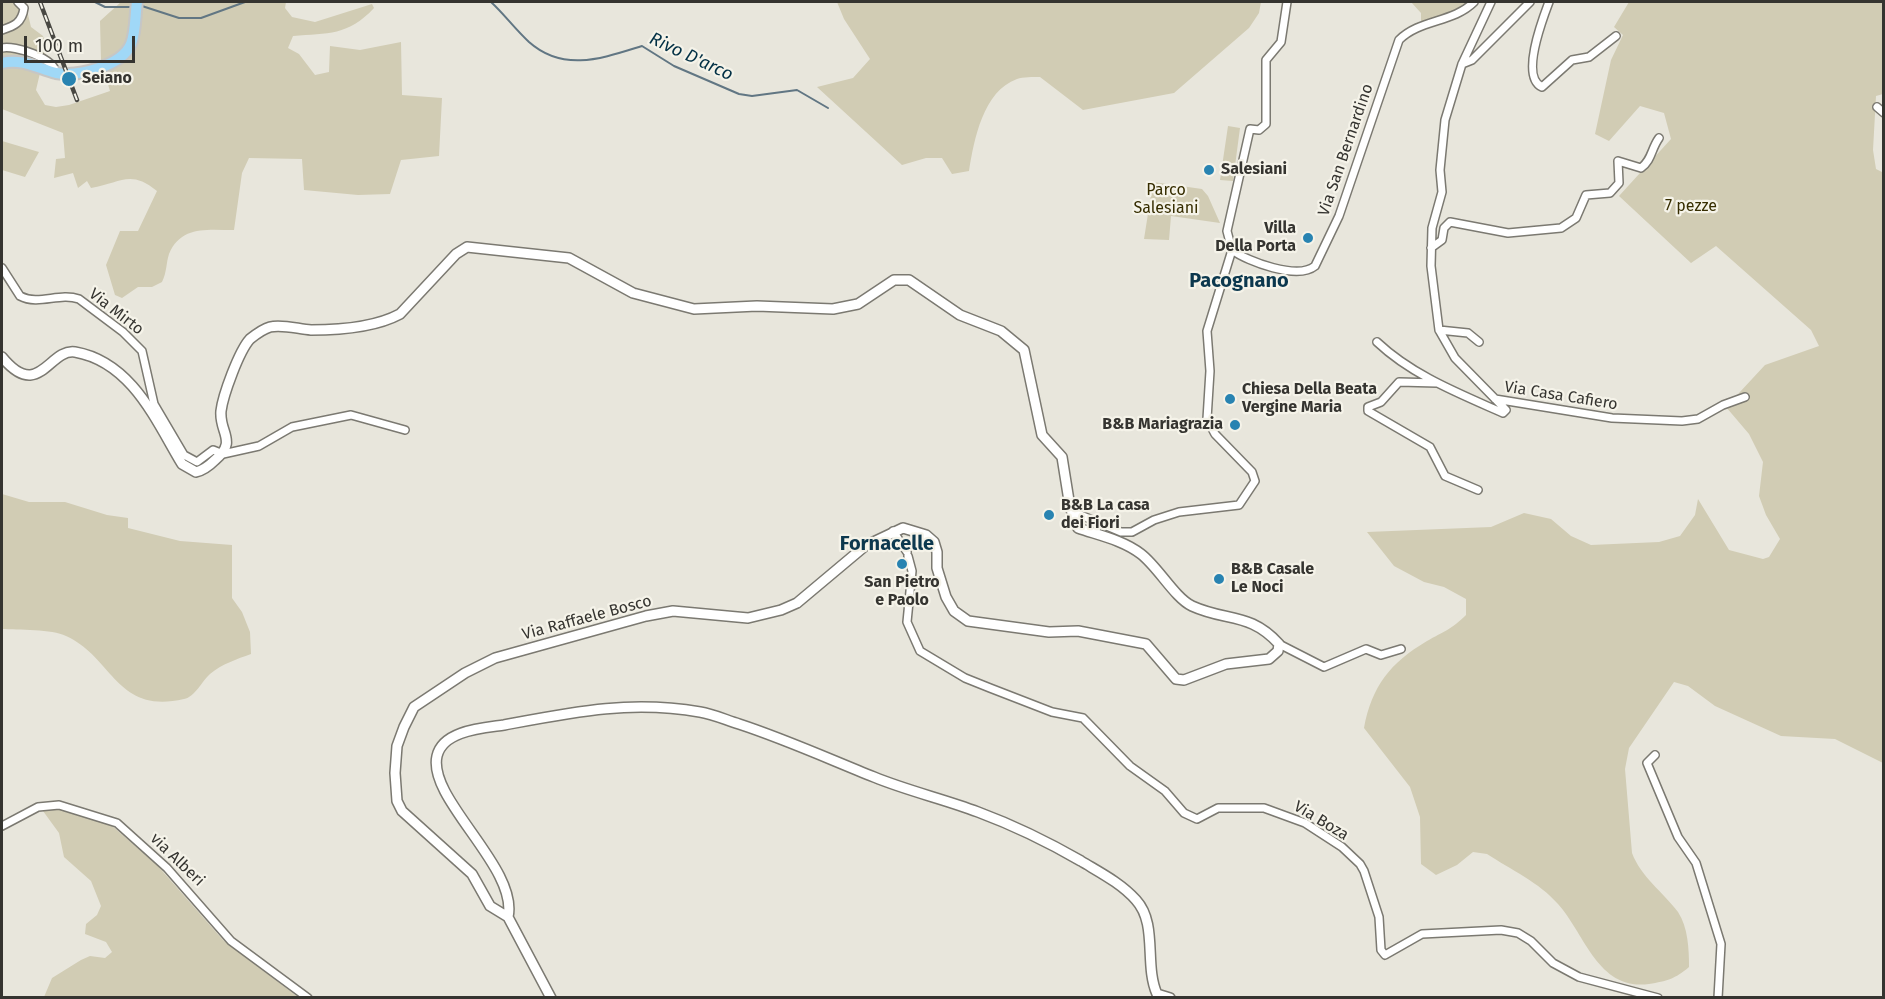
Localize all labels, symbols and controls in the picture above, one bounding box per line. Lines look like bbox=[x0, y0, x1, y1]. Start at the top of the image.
scale bar bbox=[27, 24, 138, 62]
water label: Rivo D'arco bbox=[646, 28, 736, 86]
text: 100 m bbox=[35, 35, 83, 57]
place label: Seiano bbox=[82, 69, 132, 89]
marker: Seiano bbox=[60, 70, 78, 88]
street label: Via San Bernardino bbox=[1314, 81, 1378, 219]
place label: Salesiani bbox=[1221, 160, 1287, 180]
marker: Salesiani bbox=[1202, 163, 1216, 177]
park label: Parco Salesiani bbox=[1133, 181, 1199, 219]
park label: 7 pezze bbox=[1665, 197, 1717, 217]
place label: Villa Della Porta bbox=[1215, 219, 1296, 257]
marker: Villa Della Porta bbox=[1301, 231, 1315, 245]
district label: Pacognano bbox=[1189, 269, 1289, 293]
street label: Via Mirto bbox=[85, 285, 147, 339]
street label: Via Casa Cafiero bbox=[1503, 378, 1619, 414]
place label: Chiesa Della Beata Vergine Maria bbox=[1242, 380, 1377, 418]
marker: Chiesa Della Beata Vergine Maria bbox=[1223, 392, 1237, 406]
place label: B&B Mariagrazia bbox=[1102, 415, 1223, 435]
marker: B&B Mariagrazia bbox=[1228, 418, 1242, 432]
place label: B&B La casa dei Fiori bbox=[1061, 496, 1150, 534]
marker: B&B La casa dei Fiori bbox=[1042, 508, 1056, 522]
district label: Fornacelle bbox=[840, 532, 934, 556]
marker: San Pietro e Paolo bbox=[895, 557, 909, 571]
place label: B&B Casale Le Noci bbox=[1231, 560, 1314, 598]
marker: B&B Casale Le Noci bbox=[1212, 572, 1226, 586]
place label: San Pietro e Paolo bbox=[864, 573, 940, 611]
street label: Via Raffaele Bosco bbox=[520, 591, 654, 645]
street label: Via Boza bbox=[1290, 797, 1352, 845]
street label: via Alberi bbox=[146, 829, 208, 891]

